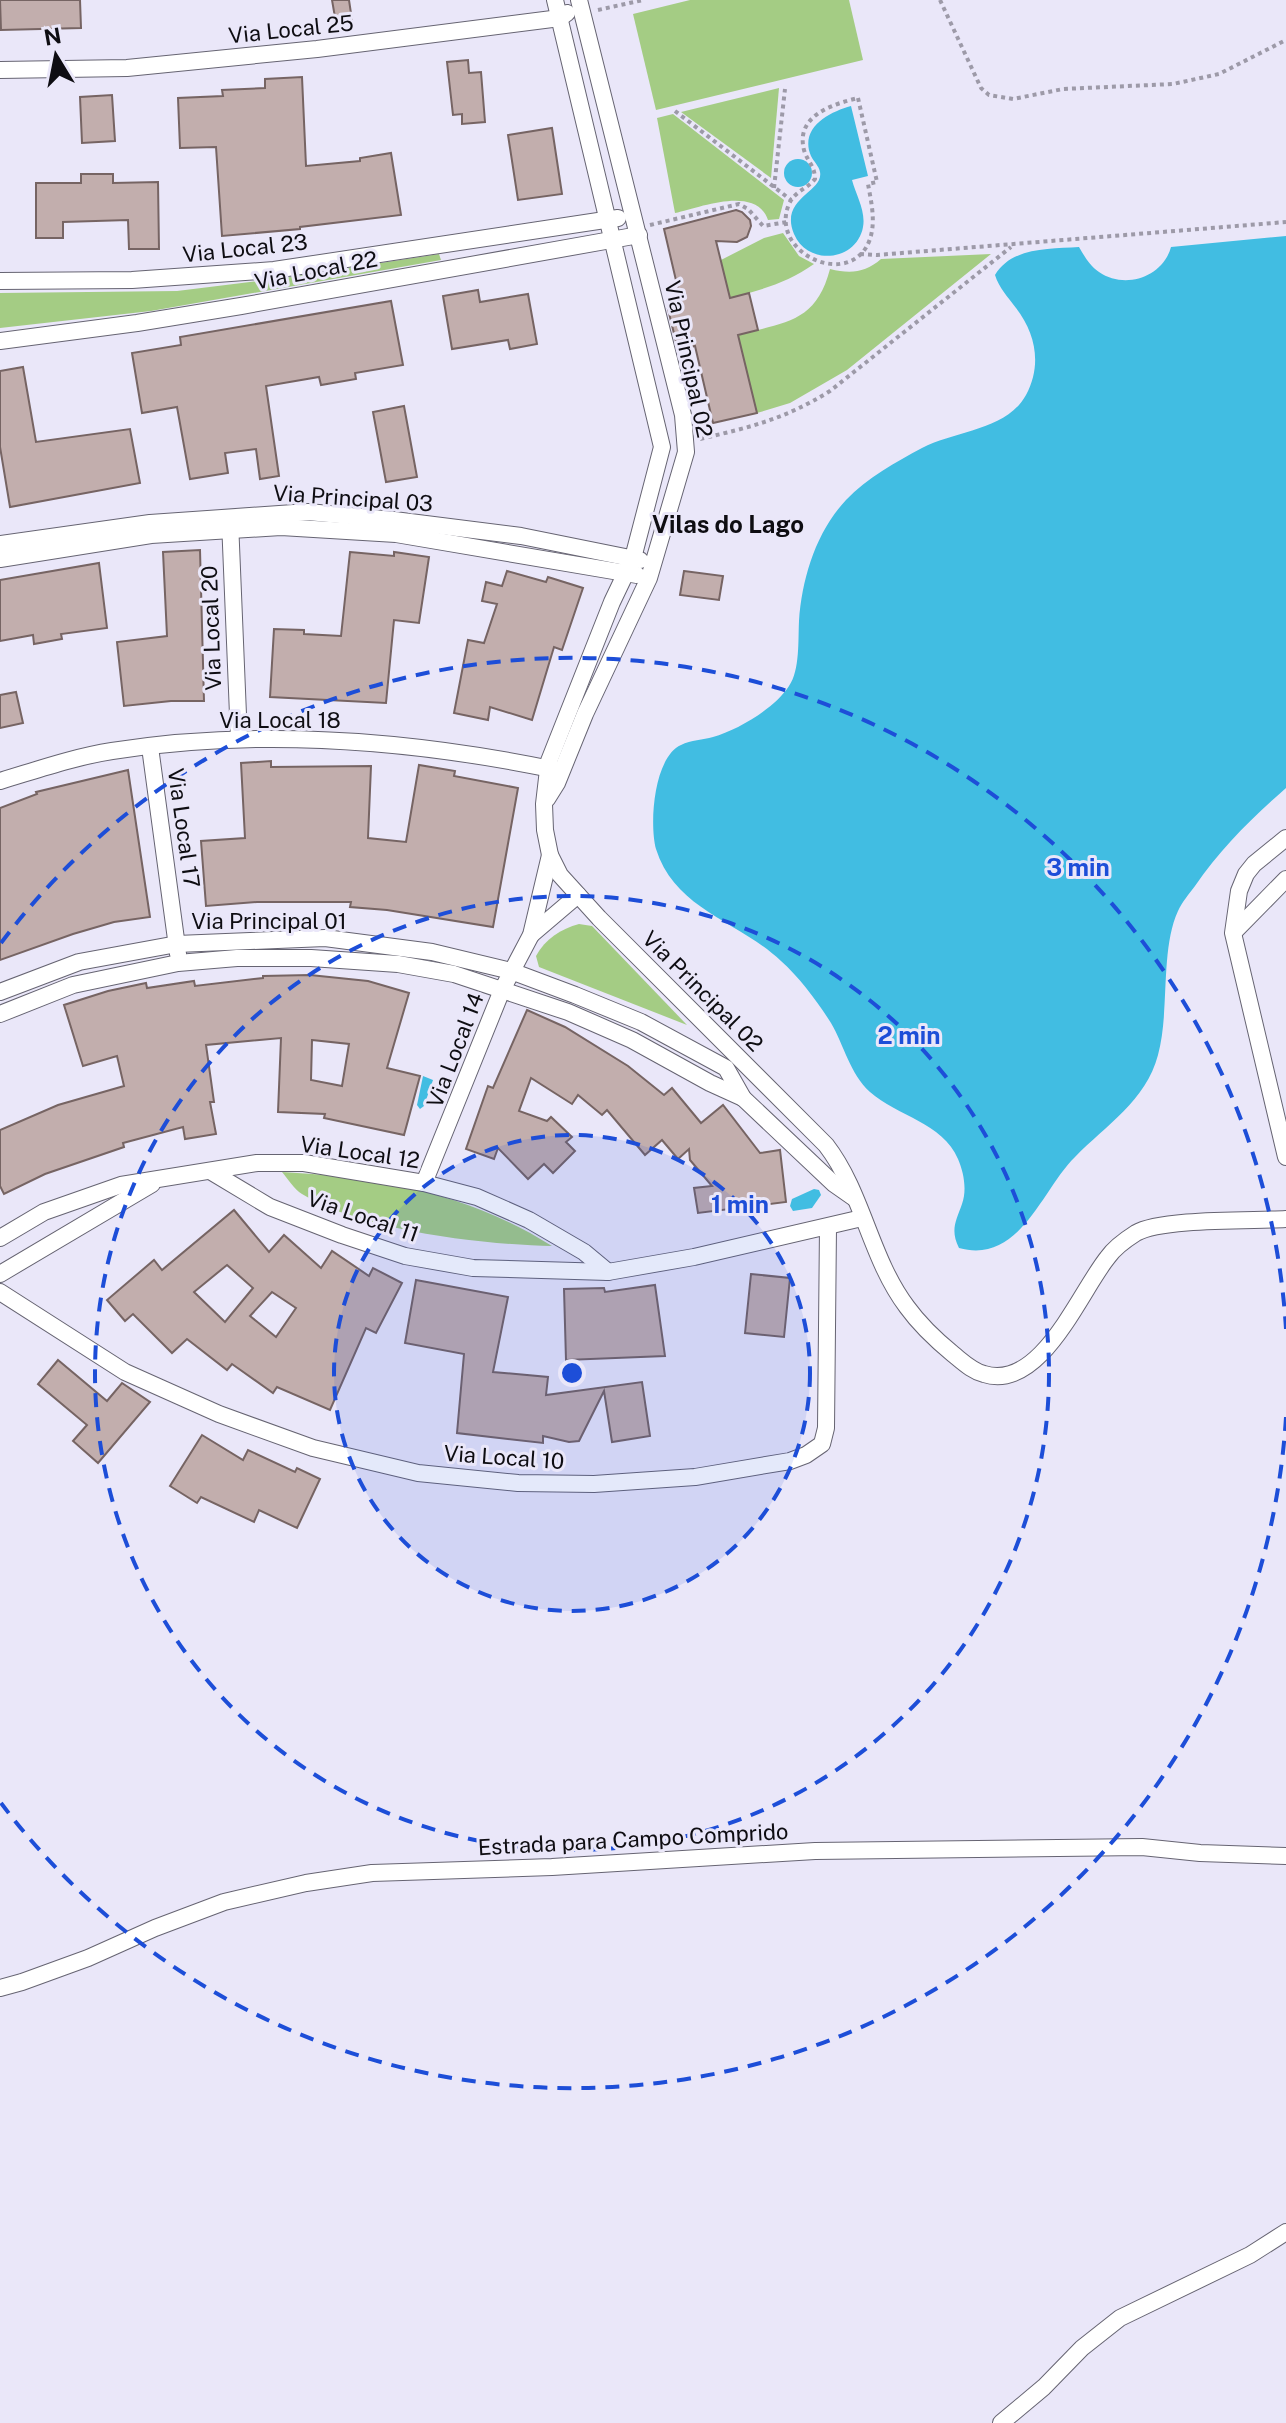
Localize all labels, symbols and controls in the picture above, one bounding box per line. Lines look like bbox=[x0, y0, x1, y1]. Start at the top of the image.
street label: Via Local 25 bbox=[227, 10, 355, 48]
north arrow bbox=[16, 16, 96, 96]
text: N bbox=[42, 22, 63, 51]
street label: Via Local 23 bbox=[181, 229, 309, 267]
street label: Via Local 22 bbox=[252, 245, 380, 295]
street label: Via Principal 02 bbox=[660, 278, 718, 440]
street label: Via Principal 03 bbox=[272, 479, 434, 517]
district label: Vilas do Lago bbox=[652, 510, 804, 538]
street label: Via Local 20 bbox=[196, 565, 226, 691]
street label: Via Local 18 bbox=[219, 707, 341, 733]
street label: Via Local 17 bbox=[163, 766, 205, 890]
text: 3 min bbox=[1046, 853, 1110, 881]
street label: Via Principal 01 bbox=[191, 908, 347, 934]
street label: Via Principal 02 bbox=[637, 925, 769, 1057]
street label: Via Local 14 bbox=[421, 989, 489, 1111]
text: 2 min bbox=[878, 1021, 940, 1049]
street label: Via Local 12 bbox=[299, 1131, 421, 1173]
street label: Via Local 11 bbox=[304, 1185, 422, 1247]
text: 1 min bbox=[711, 1190, 769, 1218]
centre of rings bbox=[558, 1359, 586, 1387]
street label: Via Local 10 bbox=[443, 1440, 565, 1474]
street label: Estrada para Campo Comprido bbox=[477, 1818, 789, 1860]

